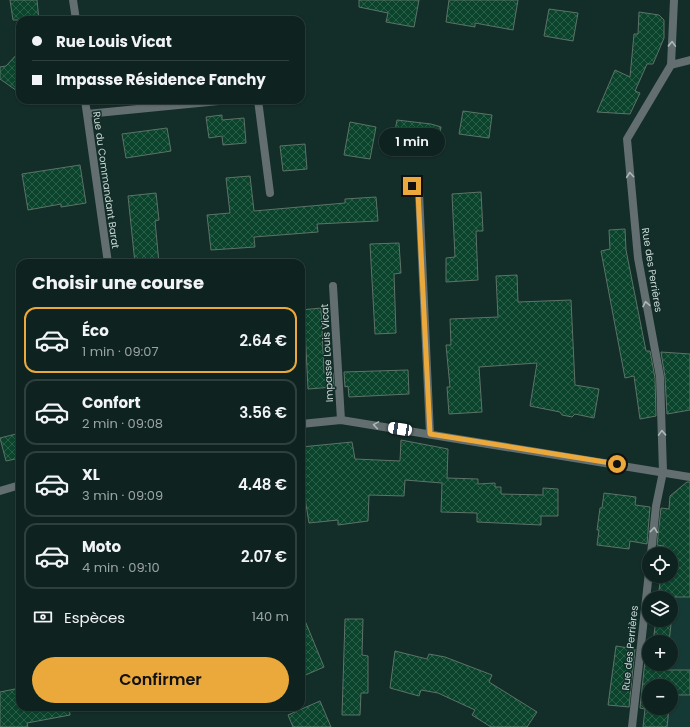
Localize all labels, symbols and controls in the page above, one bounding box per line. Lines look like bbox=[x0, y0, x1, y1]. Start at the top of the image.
text: Rue Louis Vicat bbox=[56, 31, 172, 52]
one-way arrow bbox=[668, 41, 676, 47]
text: Impasse Résidence Fanchy bbox=[56, 69, 266, 90]
street label: Rue du Commandant Barat bbox=[89, 110, 123, 250]
callout: 1 min bbox=[379, 128, 445, 156]
text: 1 min bbox=[395, 132, 429, 151]
one-way arrow bbox=[626, 172, 635, 178]
route end bbox=[403, 177, 421, 195]
street label: Rue des Perrières bbox=[638, 227, 666, 313]
text: Choisir une course bbox=[32, 270, 204, 295]
one-way arrow bbox=[643, 301, 651, 307]
street label: Impasse Louis Vicat bbox=[317, 303, 337, 403]
text: Éco bbox=[82, 320, 109, 341]
icon: car bbox=[34, 322, 70, 358]
text: 2.64 € bbox=[239, 330, 287, 351]
text: 1 min · 09:07 bbox=[82, 342, 159, 361]
text: Confort bbox=[82, 392, 141, 413]
icon: car bbox=[34, 394, 70, 430]
text: 3.56 € bbox=[239, 402, 287, 423]
text: 2 min · 09:08 bbox=[82, 414, 163, 433]
one-way arrow bbox=[373, 421, 379, 430]
car bbox=[387, 421, 413, 437]
one-way arrow bbox=[658, 430, 666, 436]
route start bbox=[608, 455, 626, 473]
text: XL bbox=[82, 464, 100, 485]
icon: car bbox=[34, 466, 70, 502]
text: 4.48 € bbox=[238, 474, 287, 495]
text: 3 min · 09:09 bbox=[82, 486, 163, 505]
one-way arrow bbox=[649, 527, 658, 533]
text: Moto bbox=[82, 536, 121, 557]
icon: car bbox=[34, 538, 70, 574]
text: 2.07 € bbox=[241, 546, 287, 567]
map controls bbox=[642, 547, 678, 715]
button: locate bbox=[642, 547, 678, 583]
text: 4 min · 09:10 bbox=[82, 558, 160, 577]
button: layers bbox=[642, 591, 678, 627]
street label: Rue des Perrières bbox=[618, 605, 642, 691]
icon: cash bbox=[32, 606, 54, 628]
text: Espèces bbox=[64, 607, 125, 628]
text: 140 m bbox=[252, 607, 289, 626]
button: + bbox=[642, 635, 678, 671]
button: Confirmer bbox=[32, 657, 289, 703]
button: − bbox=[642, 679, 678, 715]

